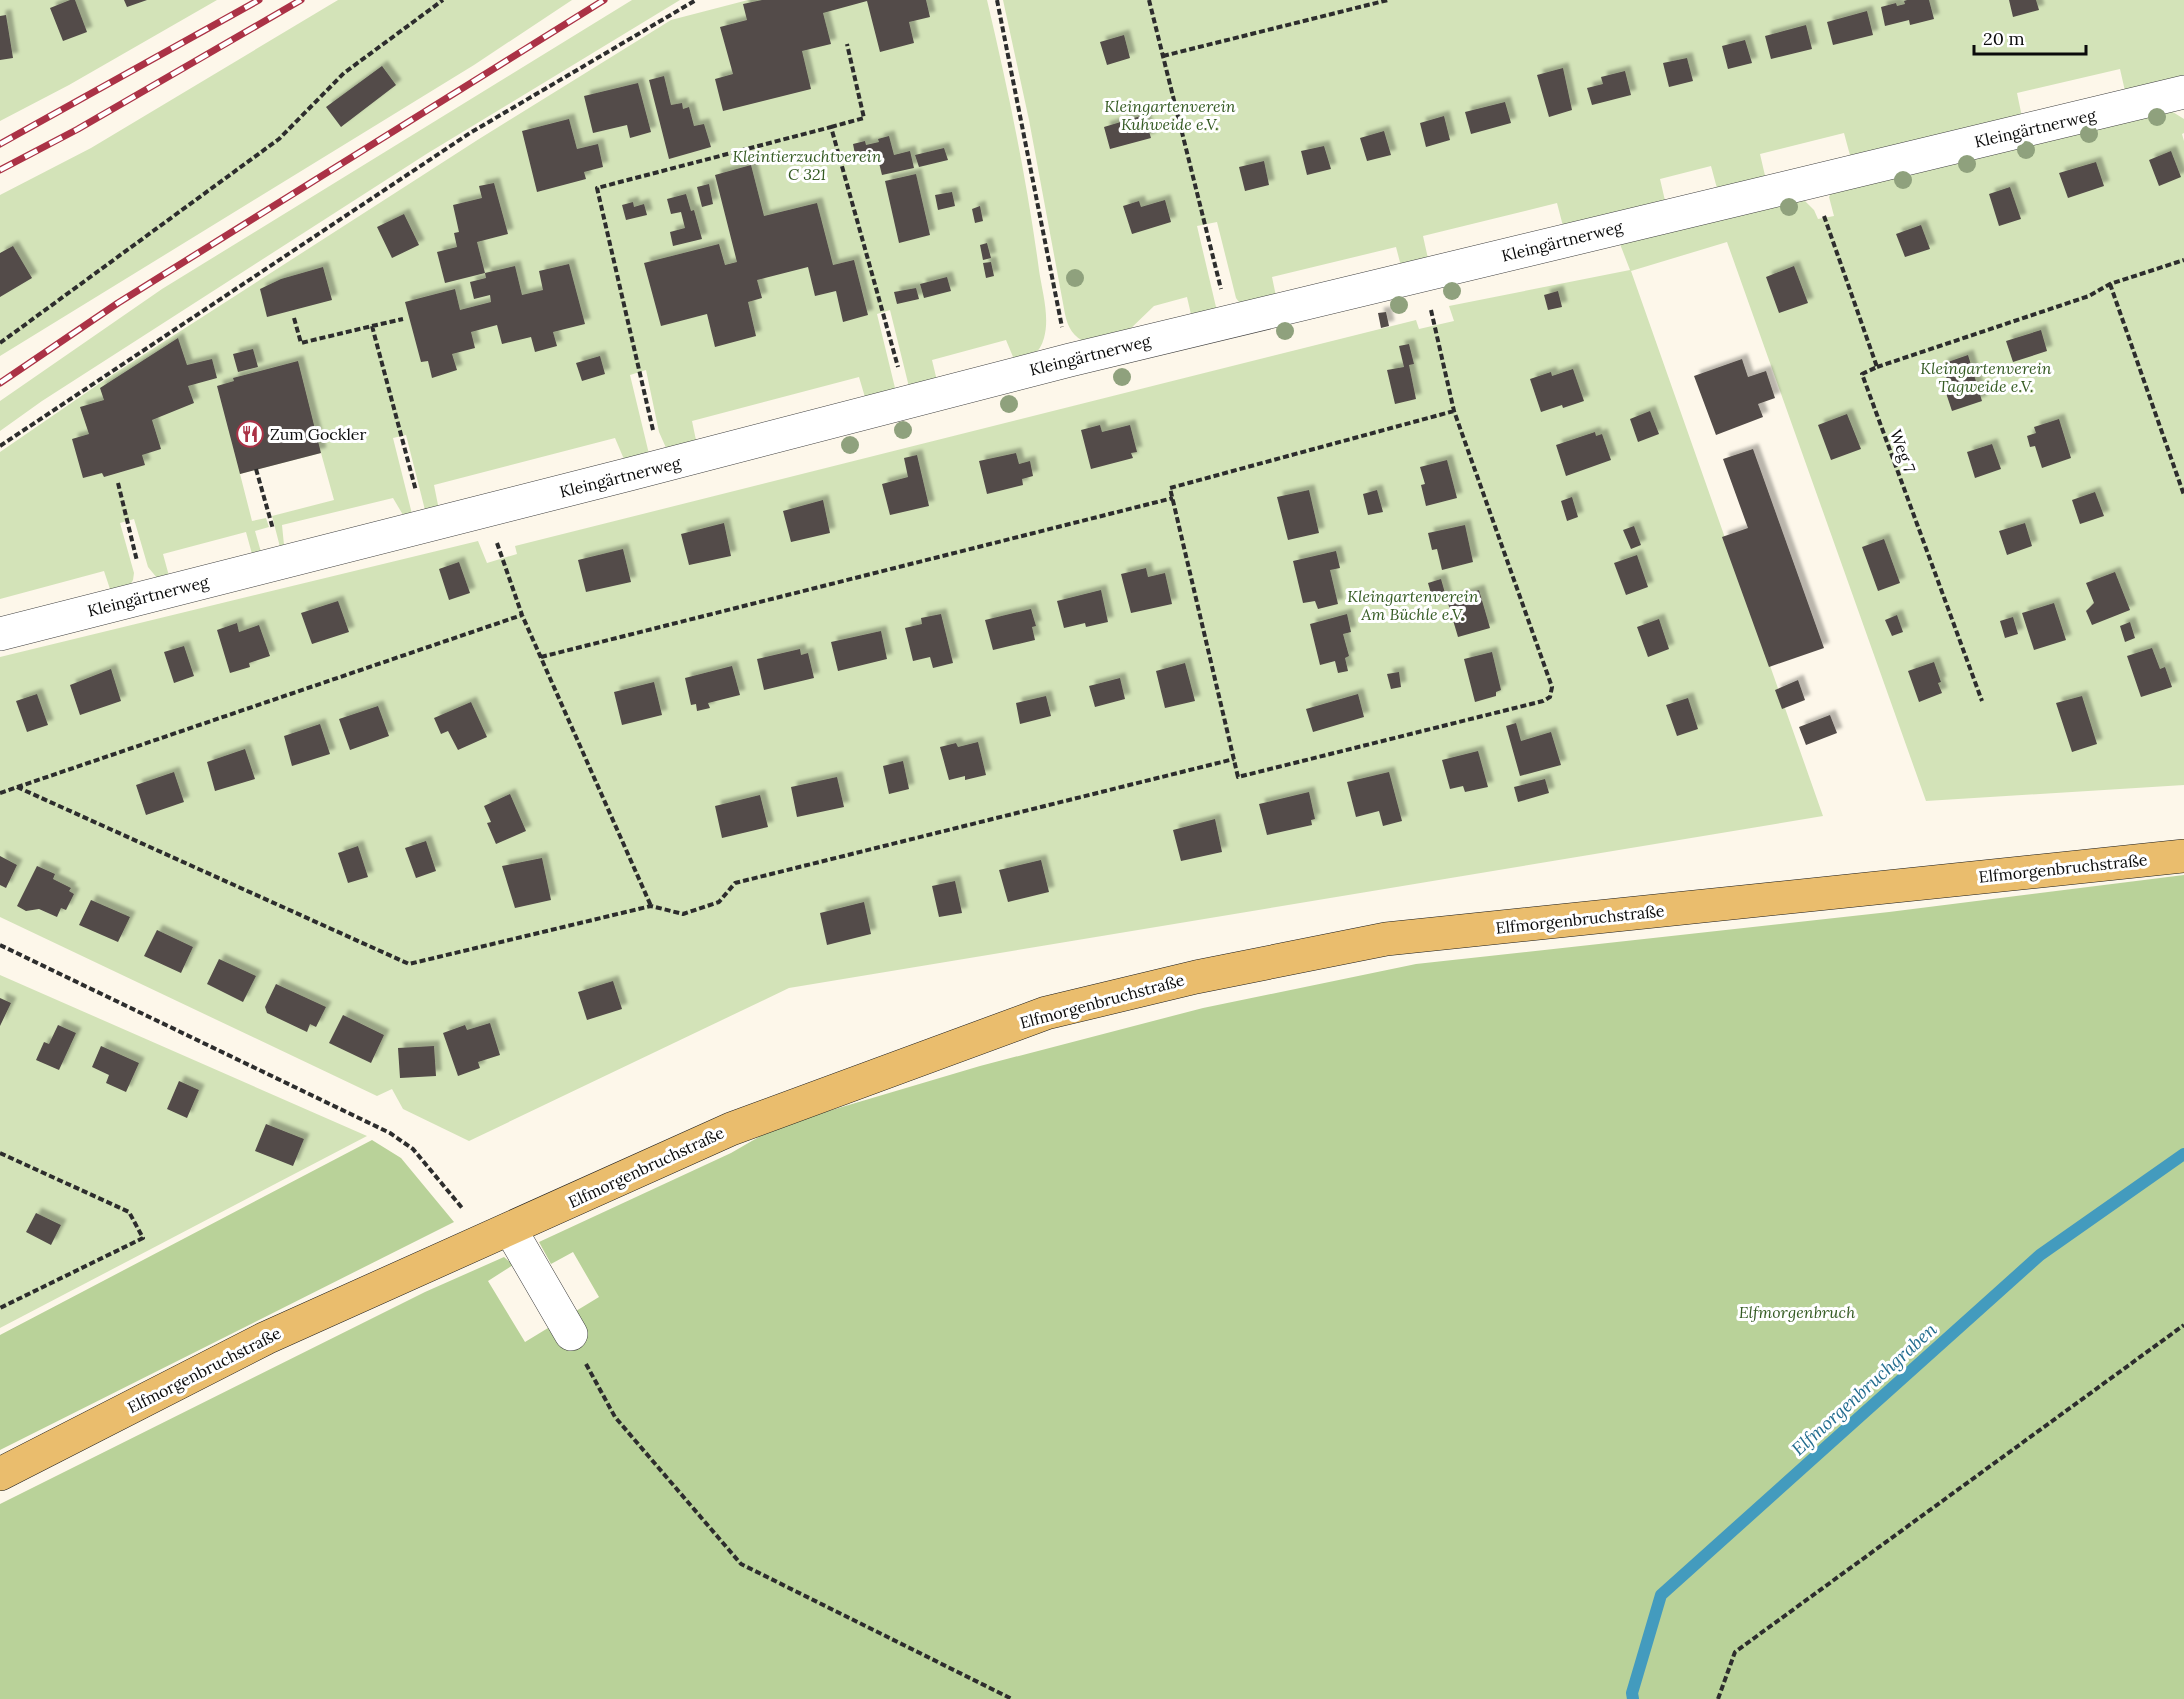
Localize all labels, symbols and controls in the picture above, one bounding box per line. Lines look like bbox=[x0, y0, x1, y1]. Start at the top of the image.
scale bar bbox=[1974, 18, 2086, 56]
text: 20 m bbox=[1983, 27, 2025, 50]
park label: Kleingartenverein Kuhweide e.V. bbox=[1104, 96, 1236, 134]
street label: Kleingärtnerweg bbox=[1972, 104, 2099, 152]
park label: Kleintierzuchtverein C 321 bbox=[732, 146, 882, 184]
street label: Kleingärtnerweg bbox=[1499, 216, 1626, 266]
street label: Kleingärtnerweg bbox=[1027, 330, 1154, 380]
park label: Kleingartenverein Tagweide e.V. bbox=[1920, 358, 2052, 396]
restaurant icon: Zum Gockler bbox=[235, 419, 265, 449]
place label: Zum Gockler bbox=[270, 424, 366, 444]
street label: Weg 7 bbox=[1886, 427, 1920, 476]
street label: Kleingärtnerweg bbox=[557, 452, 684, 502]
street label: Kleingärtnerweg bbox=[85, 571, 212, 621]
park label: Kleingartenverein Am Büchle e.V. bbox=[1347, 586, 1479, 624]
street label: Elfmorgenbruchstraße bbox=[1978, 849, 2149, 887]
street label: Elfmorgenbruchstraße bbox=[1495, 900, 1666, 938]
street label: Elfmorgenbruchstraße bbox=[1018, 969, 1187, 1033]
street label: Elfmorgenbruchstraße bbox=[565, 1122, 727, 1212]
park label: Elfmorgenbruch bbox=[1739, 1302, 1855, 1322]
water label: Elfmorgenbruchgraben bbox=[1787, 1318, 1941, 1460]
street label: Elfmorgenbruchstraße bbox=[124, 1322, 284, 1417]

